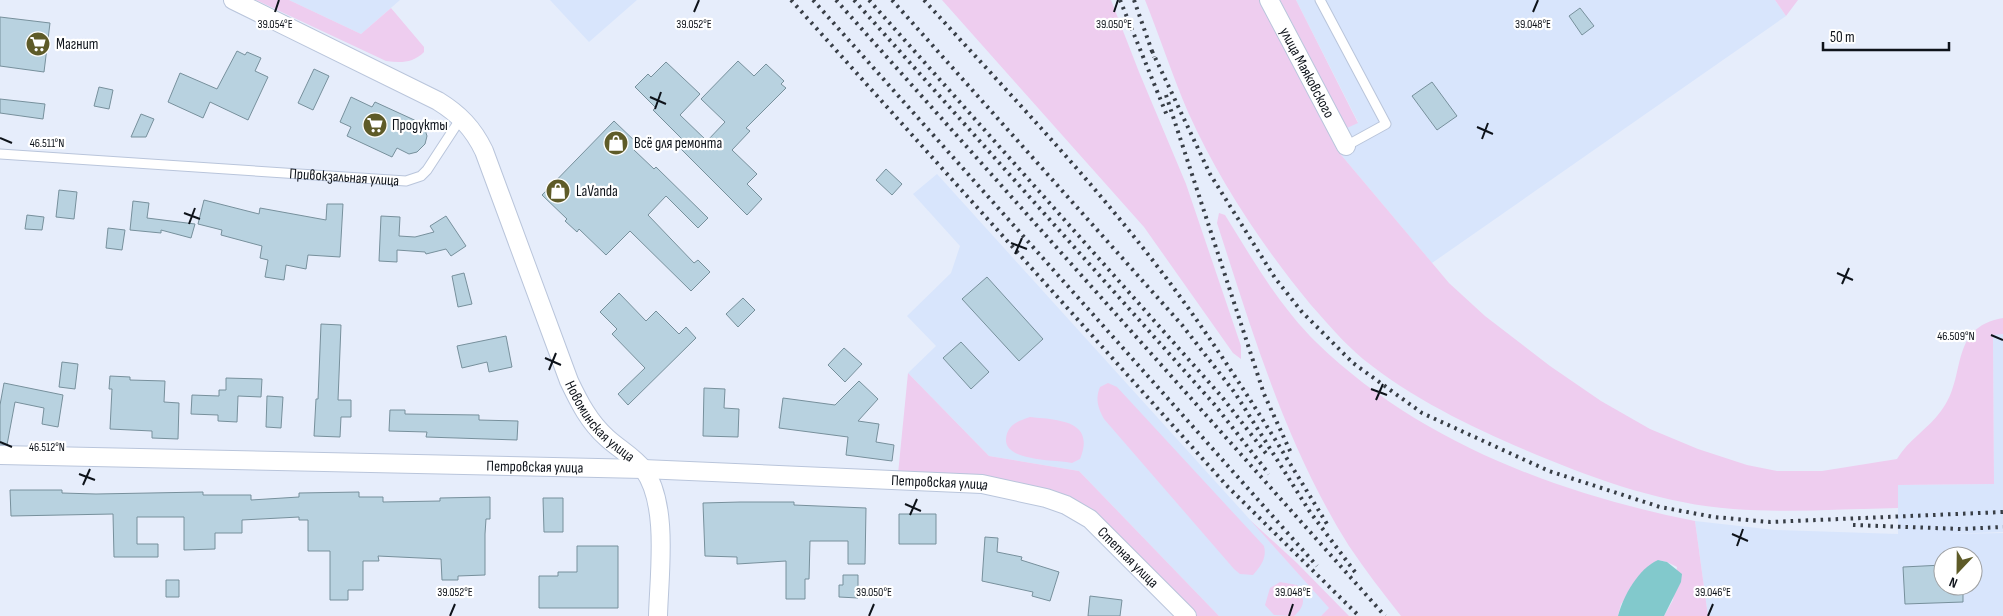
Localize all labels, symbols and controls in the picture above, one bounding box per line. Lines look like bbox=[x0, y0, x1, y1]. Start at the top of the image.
text: 39.054°E bbox=[257, 17, 293, 32]
text: 39.052°E bbox=[676, 17, 712, 32]
text: 39.050°E bbox=[1096, 17, 1132, 32]
text: 39.048°E bbox=[1515, 17, 1551, 32]
scale bar bbox=[1823, 20, 1949, 52]
street label: улица Маяковского bbox=[1275, 24, 1339, 121]
text: 50 m bbox=[1830, 28, 1855, 47]
supermarket icon: Магнит bbox=[25, 31, 51, 57]
place label: Магнит bbox=[56, 35, 98, 54]
supermarket icon: Продукты bbox=[362, 112, 388, 138]
place label: Продукты bbox=[392, 116, 448, 135]
shop icon: Всё для ремонта bbox=[603, 130, 629, 156]
place label: Всё для ремонта bbox=[634, 134, 722, 153]
text: 46.511°N bbox=[30, 136, 64, 151]
street label: Привокзальная улица bbox=[289, 164, 400, 191]
shop icon: LaVanda bbox=[545, 178, 571, 204]
place label: LaVanda bbox=[576, 182, 618, 201]
text: 46.509°N bbox=[1937, 329, 1975, 344]
street label: Новоминская улица bbox=[560, 378, 639, 466]
text: 46.512°N bbox=[29, 440, 65, 455]
street label: Петровская улица bbox=[486, 457, 584, 478]
street label: Петровская улица bbox=[891, 471, 990, 495]
street label: Степная улица bbox=[1093, 523, 1163, 592]
north arrow bbox=[1933, 546, 1983, 596]
text: N bbox=[1947, 573, 1960, 592]
text: 39.052°E bbox=[437, 585, 473, 600]
text: 39.050°E bbox=[856, 585, 892, 600]
text: 39.048°E bbox=[1275, 585, 1311, 600]
text: 39.046°E bbox=[1695, 585, 1731, 600]

